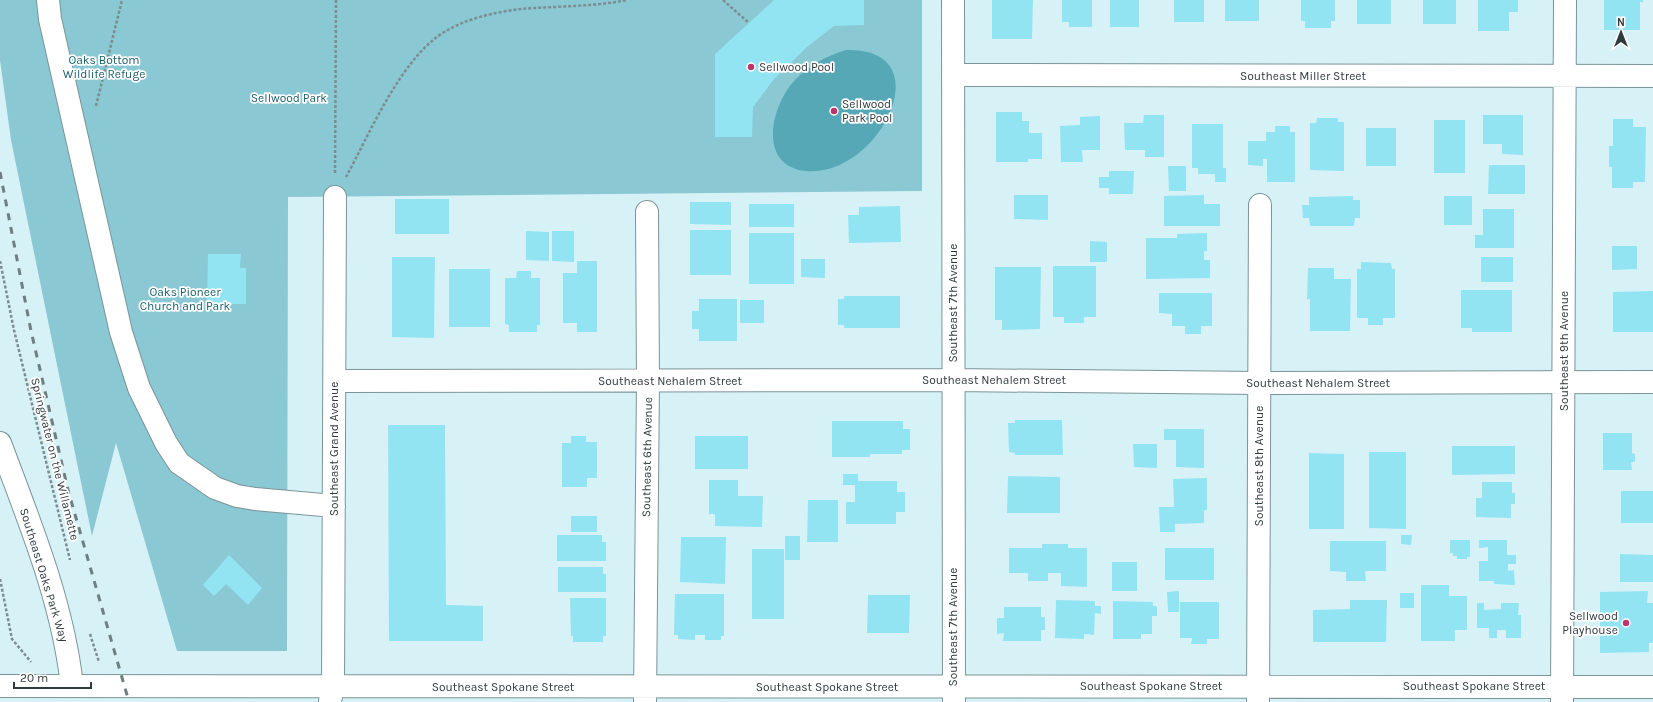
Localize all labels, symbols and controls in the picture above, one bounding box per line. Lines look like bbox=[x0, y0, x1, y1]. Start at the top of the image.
north arrow bbox=[1601, 12, 1641, 52]
text: N bbox=[1617, 16, 1625, 29]
park label: Oaks Bottom Wildlife Refuge bbox=[63, 53, 145, 81]
place label: Sellwood Pool bbox=[759, 60, 834, 74]
marker: Sellwood Pool bbox=[746, 62, 756, 72]
street label: Southeast Miller Street bbox=[1240, 69, 1366, 83]
park label: Sellwood Park bbox=[251, 91, 327, 105]
place label: Sellwood Park Pool bbox=[842, 97, 892, 125]
marker: Sellwood Park Pool bbox=[829, 106, 839, 116]
street label: Southeast 7th Avenue bbox=[946, 244, 960, 363]
park label: Oaks Pioneer Church and Park bbox=[140, 285, 231, 313]
street label: Southeast 9th Avenue bbox=[1557, 291, 1571, 411]
street label: Southeast Nehalem Street bbox=[922, 373, 1066, 387]
street label: Southeast Nehalem Street bbox=[598, 374, 742, 388]
street label: Springwater on the Willamette bbox=[28, 376, 82, 542]
street label: Southeast Nehalem Street bbox=[1246, 376, 1390, 390]
street label: Southeast Grand Avenue bbox=[327, 382, 341, 516]
street label: Southeast 6th Avenue bbox=[639, 397, 655, 517]
street label: Southeast 8th Avenue bbox=[1252, 406, 1266, 526]
street label: Southeast Oaks Park Way bbox=[17, 506, 71, 644]
street label: Southeast 7th Avenue bbox=[946, 568, 960, 687]
place label: Sellwood Playhouse bbox=[1562, 609, 1618, 637]
marker: Sellwood Playhouse bbox=[1621, 618, 1631, 628]
scale bar bbox=[14, 664, 91, 690]
text: 20 m bbox=[20, 671, 48, 685]
street label: Southeast Spokane Street bbox=[1080, 679, 1223, 693]
street label: Southeast Spokane Street bbox=[1403, 679, 1546, 693]
street label: Southeast Spokane Street bbox=[432, 680, 575, 694]
street label: Southeast Spokane Street bbox=[756, 680, 899, 694]

